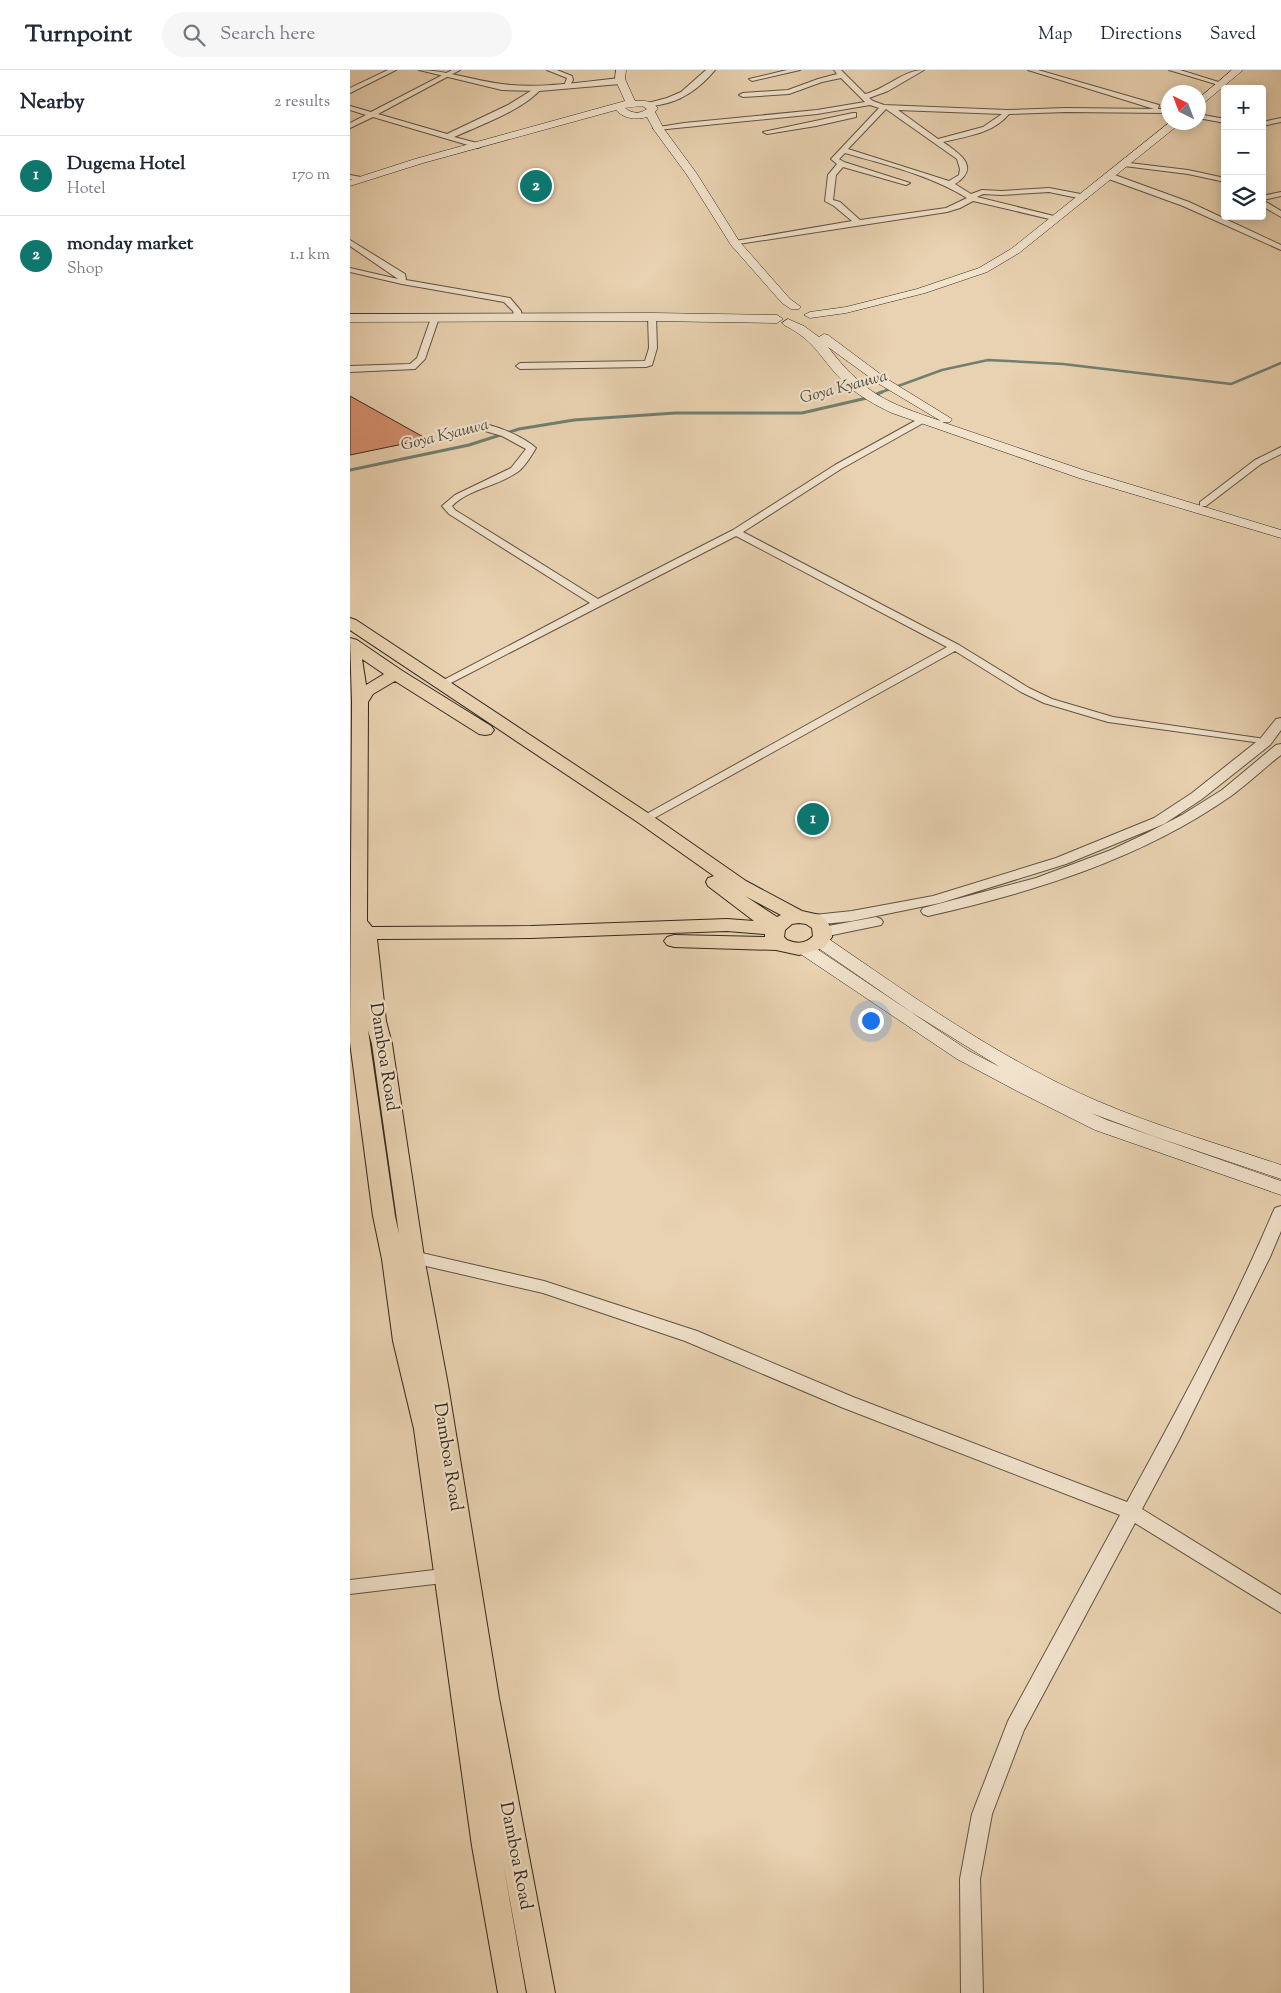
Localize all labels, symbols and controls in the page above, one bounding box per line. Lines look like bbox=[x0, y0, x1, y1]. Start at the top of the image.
search box bbox=[162, 12, 512, 57]
text: Turnpoint bbox=[25, 18, 132, 52]
icon: search bbox=[180, 21, 208, 49]
text: Search here bbox=[220, 21, 315, 48]
text: Map bbox=[1038, 22, 1073, 48]
text: Directions bbox=[1101, 22, 1182, 48]
text: Saved bbox=[1210, 22, 1256, 48]
north arrow bbox=[1161, 85, 1206, 130]
map controls bbox=[1221, 85, 1266, 220]
button: + bbox=[1221, 85, 1266, 130]
text: Nearby bbox=[20, 88, 85, 118]
text: 2 results bbox=[274, 91, 330, 114]
button: − bbox=[1221, 130, 1266, 175]
text: Dugema Hotel bbox=[67, 151, 185, 178]
text: 1 bbox=[33, 164, 39, 187]
text: 170 m bbox=[292, 164, 330, 187]
pin: 2 bbox=[520, 167, 552, 205]
button: layers bbox=[1221, 175, 1266, 220]
text: Hotel bbox=[67, 178, 106, 201]
text: monday market bbox=[67, 231, 193, 258]
text: 2 bbox=[32, 244, 40, 267]
text: 1.1 km bbox=[290, 244, 330, 267]
text: Shop bbox=[67, 258, 103, 281]
water label: Goya Kyauwa bbox=[798, 365, 890, 411]
water label: Goya Kyauwa bbox=[399, 414, 491, 458]
pin: 1 bbox=[797, 800, 829, 838]
street label: Damboa Road bbox=[362, 1001, 404, 1113]
your location bbox=[858, 1008, 884, 1034]
street label: Damboa Road bbox=[426, 1401, 468, 1513]
street label: Damboa Road bbox=[492, 1800, 538, 1912]

